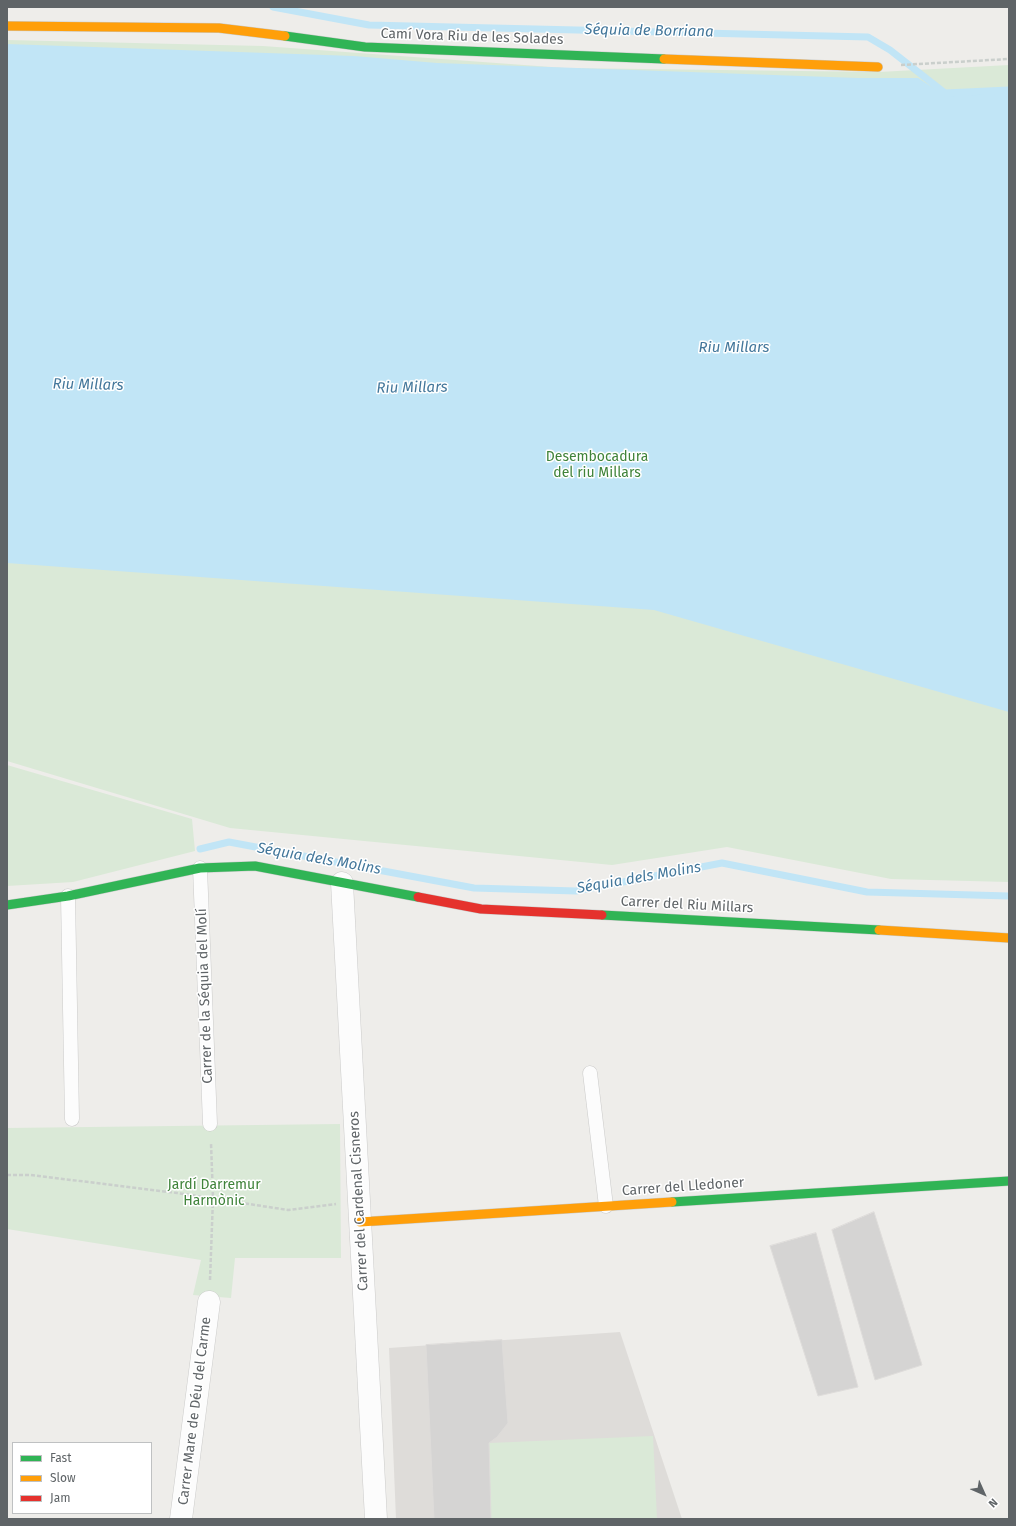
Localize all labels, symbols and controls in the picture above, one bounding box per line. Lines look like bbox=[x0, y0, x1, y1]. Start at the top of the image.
water label: Séquia de Borriana bbox=[584, 21, 714, 41]
street label: Camí Vora Riu de les Solades bbox=[380, 25, 564, 49]
water label: Riu Millars bbox=[699, 339, 769, 357]
water label: Riu Millars bbox=[52, 375, 124, 395]
water label: Riu Millars bbox=[376, 378, 448, 398]
park label: Desembocadura del riu Millars bbox=[546, 449, 648, 482]
water label: Séquia dels Molins bbox=[256, 839, 382, 879]
water label: Séquia dels Molins bbox=[576, 858, 702, 898]
street label: Carrer del Riu Millars bbox=[620, 893, 754, 917]
street label: Carrer de la Séquia del Molí bbox=[194, 908, 216, 1084]
street label: Carrer del Cardenal Cisneros bbox=[346, 1111, 372, 1291]
street label: Carrer del Lledoner bbox=[621, 1174, 745, 1200]
park label: Jardí Darremur Harmònic bbox=[167, 1177, 261, 1210]
street label: Carrer Mare de Déu del Carme bbox=[175, 1316, 215, 1506]
legend bbox=[12, 1442, 152, 1514]
text: Fast bbox=[50, 1451, 72, 1465]
text: Slow bbox=[50, 1471, 76, 1485]
north arrow bbox=[964, 1474, 1004, 1514]
text: Jam bbox=[50, 1491, 70, 1505]
text: N bbox=[986, 1496, 1000, 1510]

